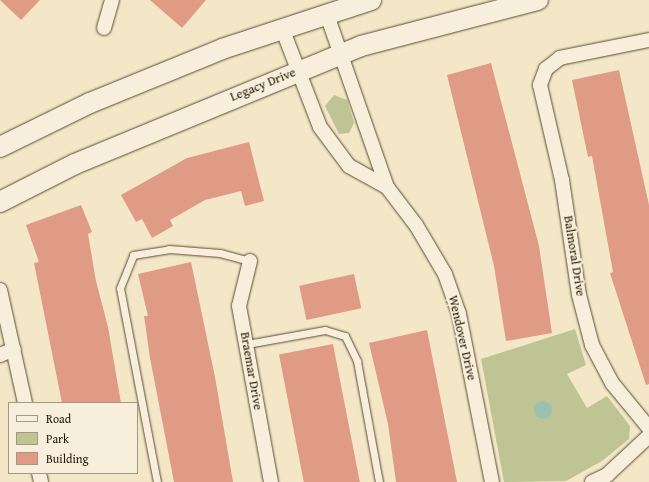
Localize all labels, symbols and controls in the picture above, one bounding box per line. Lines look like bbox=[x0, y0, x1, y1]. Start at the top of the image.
street label: Legacy Drive bbox=[228, 65, 298, 105]
street label: Balmoral Drive bbox=[560, 215, 588, 297]
street label: Wendover Drive bbox=[445, 294, 479, 382]
street label: Braemar Drive bbox=[236, 331, 266, 411]
legend bbox=[8, 402, 138, 474]
text: Road bbox=[46, 410, 71, 427]
text: Park bbox=[46, 430, 69, 447]
text: Building bbox=[46, 450, 89, 467]

